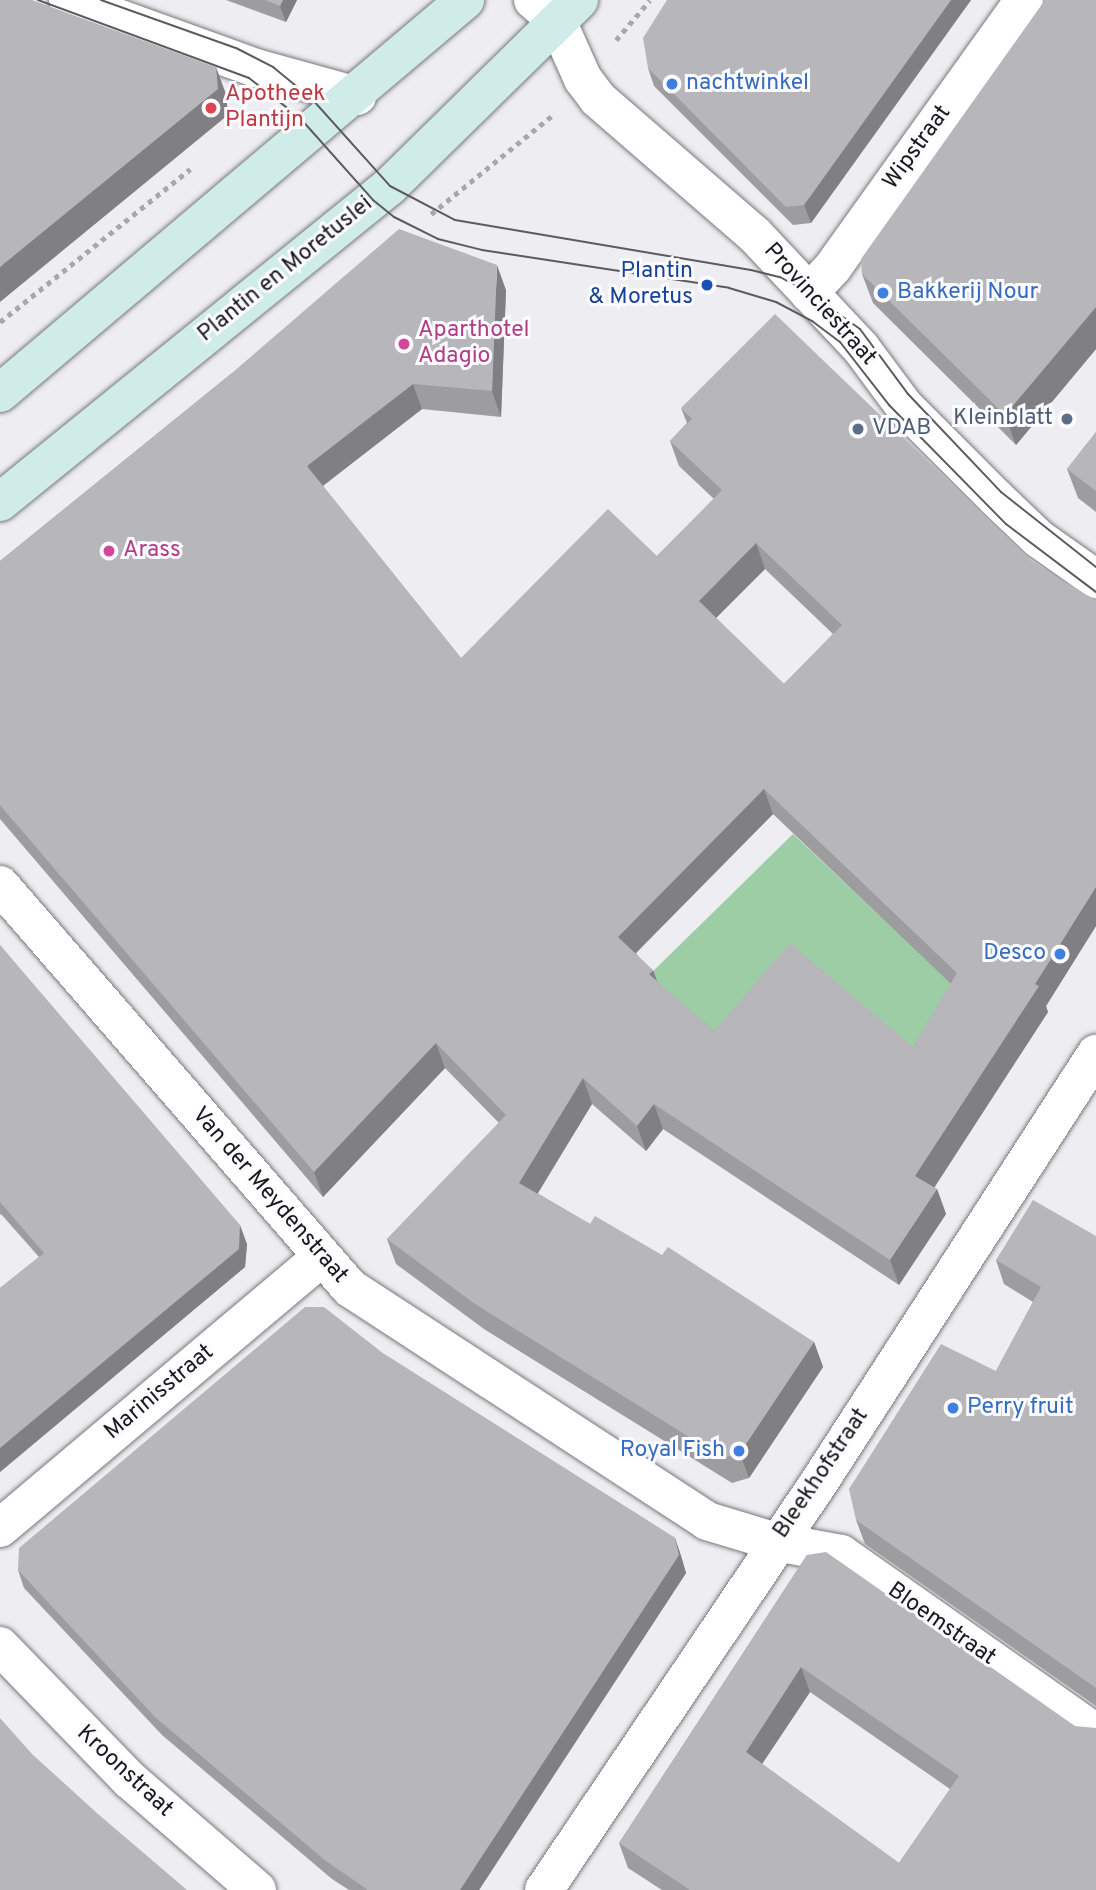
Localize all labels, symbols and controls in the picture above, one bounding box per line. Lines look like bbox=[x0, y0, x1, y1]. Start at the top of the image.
place label: nachtwinkel bbox=[686, 70, 809, 98]
marker: nachtwinkel bbox=[664, 76, 680, 92]
place label: Apotheek Plantijn bbox=[225, 81, 325, 135]
marker: Apotheek Plantijn bbox=[203, 100, 219, 116]
street label: Wipstraat bbox=[878, 100, 958, 196]
street label: Plantin en Moretuslei bbox=[193, 191, 379, 349]
street label: Provinciestraat bbox=[757, 238, 881, 372]
place label: Plantin & Moretus bbox=[588, 258, 693, 312]
marker: Plantin & Moretus bbox=[699, 277, 715, 293]
place label: Bakkerij Nour bbox=[897, 279, 1039, 307]
marker: Bakkerij Nour bbox=[875, 285, 891, 301]
place label: Aparthotel Adagio bbox=[418, 317, 530, 371]
marker: Aparthotel Adagio bbox=[396, 336, 412, 352]
place label: Kleinblatt bbox=[953, 405, 1053, 433]
marker: Kleinblatt bbox=[1059, 411, 1075, 427]
place label: VDAB bbox=[872, 415, 931, 443]
marker: VDAB bbox=[850, 421, 866, 437]
place label: Arass bbox=[123, 537, 181, 565]
marker: Arass bbox=[101, 543, 117, 559]
place label: Desco bbox=[983, 940, 1046, 968]
marker: Desco bbox=[1052, 946, 1068, 962]
street label: Van der Meydenstraat bbox=[185, 1102, 353, 1290]
street label: Marinisstraat bbox=[100, 1339, 220, 1447]
place label: Perry fruit bbox=[967, 1394, 1074, 1422]
marker: Perry fruit bbox=[945, 1400, 961, 1416]
street label: Bleekhofstraat bbox=[768, 1404, 876, 1544]
place label: Royal Fish bbox=[620, 1437, 725, 1465]
marker: Royal Fish bbox=[731, 1443, 747, 1459]
street label: Bloemstraat bbox=[882, 1578, 1000, 1672]
street label: Kroonstraat bbox=[70, 1720, 178, 1824]

